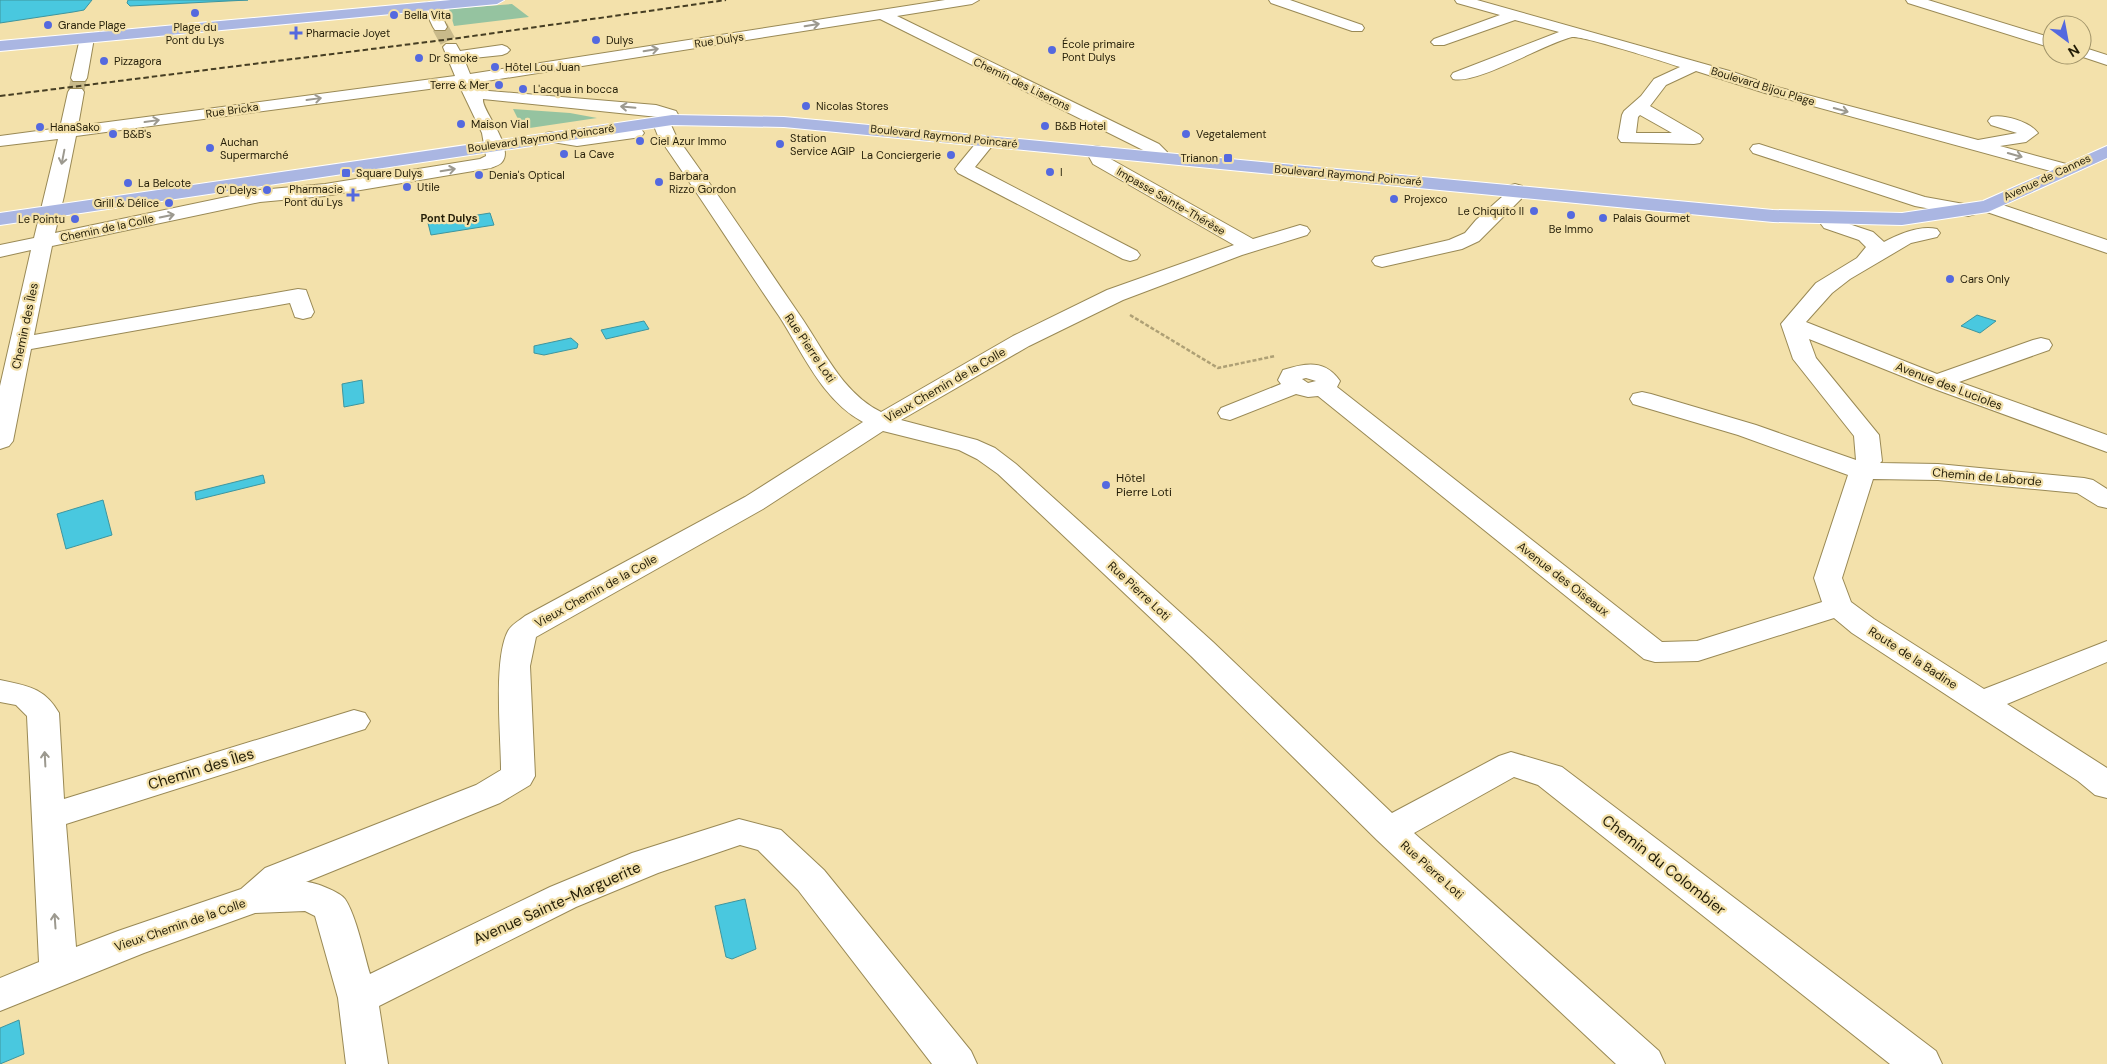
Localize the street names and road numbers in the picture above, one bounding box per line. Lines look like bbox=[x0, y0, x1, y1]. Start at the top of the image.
street label: Rue Dulys bbox=[693, 29, 745, 51]
street label: Chemin des Liserons bbox=[971, 54, 1073, 114]
street label: Boulevard Bijou Plage bbox=[1709, 64, 1817, 108]
street label: Rue Bricka bbox=[205, 99, 259, 121]
street label: Boulevard Raymond Poincaré bbox=[467, 121, 615, 155]
street label: Boulevard Raymond Poincaré bbox=[870, 121, 1018, 151]
street label: Avenue de Cannes bbox=[2001, 151, 2093, 203]
street label: Boulevard Raymond Poincaré bbox=[1274, 162, 1422, 188]
street label: Impasse Sainte-Thérèse bbox=[1114, 164, 1228, 238]
street label: Chemin de la Colle bbox=[59, 211, 155, 245]
street label: Chemin des Îles bbox=[8, 281, 42, 371]
street label: Rue Pierre Loti bbox=[781, 310, 839, 386]
street label: Vieux Chemin de la Colle bbox=[881, 344, 1009, 426]
street label: Avenue des Lucioles bbox=[1893, 358, 2005, 414]
street label: Chemin de Laborde bbox=[1932, 464, 2042, 490]
street label: Avenue des Oiseaux bbox=[1514, 538, 1612, 620]
street label: Vieux Chemin de la Colle bbox=[532, 551, 660, 631]
street label: Rue Pierre Loti bbox=[1104, 558, 1174, 624]
street label: Route de la Badine bbox=[1865, 623, 1961, 693]
street label: Chemin des Îles bbox=[146, 743, 256, 795]
street label: Chemin du Colombier bbox=[1598, 810, 1730, 920]
street label: Rue Pierre Loti bbox=[1397, 837, 1467, 903]
street label: Avenue Sainte-Marguerite bbox=[470, 857, 644, 949]
street label: Vieux Chemin de la Colle bbox=[112, 895, 248, 955]

